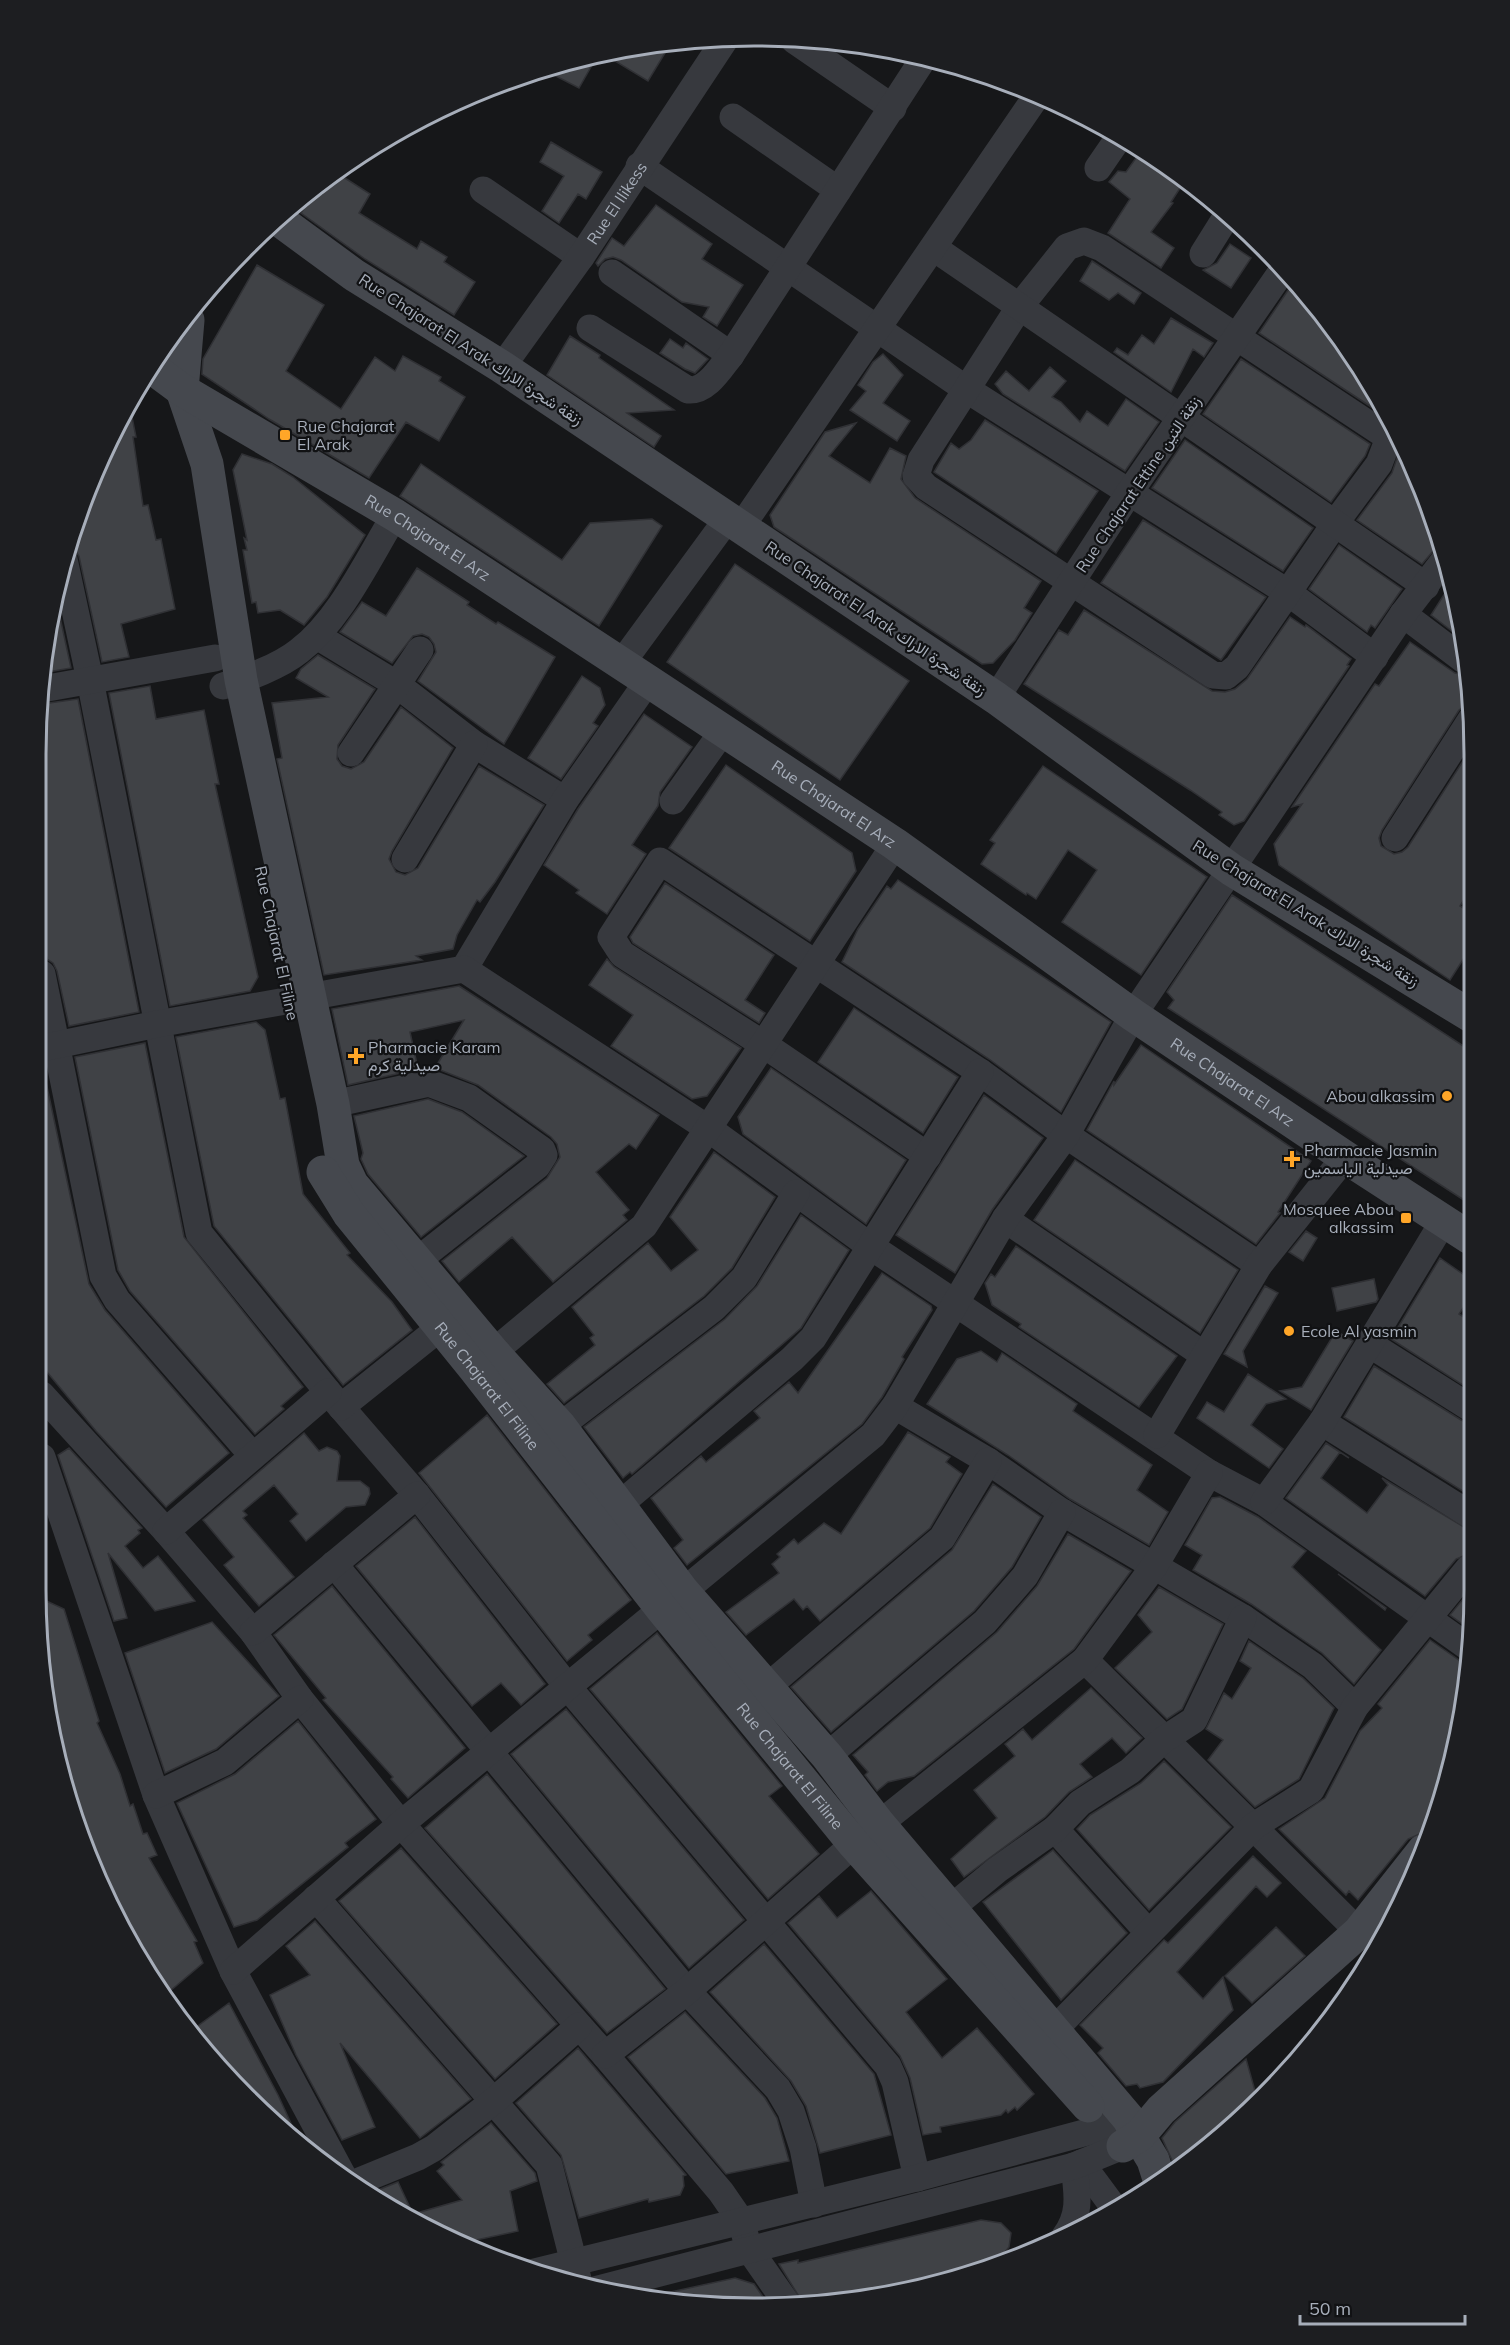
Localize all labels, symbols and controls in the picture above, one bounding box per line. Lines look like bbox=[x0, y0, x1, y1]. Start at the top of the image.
street label: Rue El Ilikess bbox=[582, 158, 651, 248]
street label: Rue Chajarat El Arak زنقة شجرة الاراك bbox=[355, 269, 587, 430]
street label: Rue Chajarat Ettine زنقة التين bbox=[1071, 392, 1206, 577]
place label: Rue Chajarat El Arak bbox=[297, 416, 395, 454]
marker: Rue Chajarat El Arak bbox=[278, 428, 292, 442]
street label: Rue Chajarat El Arz bbox=[361, 490, 494, 585]
street label: Rue Chajarat El Arak زنقة شجرة الاراك bbox=[761, 536, 991, 701]
street label: Rue Chajarat El Arz bbox=[768, 755, 900, 852]
street label: Rue Chajarat El Arak زنقة شجرة الاراك bbox=[1189, 835, 1423, 992]
street label: Rue Chajarat El Filine bbox=[251, 864, 303, 1022]
street label: Rue Chajarat El Arz bbox=[1167, 1033, 1298, 1130]
place label: Pharmacie Karam صيدلية كرم bbox=[368, 1037, 501, 1076]
marker: Pharmacie Karam صيدلية كرم bbox=[349, 1049, 363, 1063]
place label: Abou alkassim bbox=[1326, 1086, 1435, 1106]
marker: Abou alkassim bbox=[1440, 1089, 1454, 1103]
place label: Pharmacie Jasmin صيدلية الياسمين bbox=[1304, 1140, 1438, 1179]
marker: Pharmacie Jasmin صيدلية الياسمين bbox=[1285, 1152, 1299, 1166]
place label: Mosquee Abou alkassim bbox=[1283, 1199, 1394, 1237]
marker: Mosquee Abou alkassim bbox=[1399, 1211, 1413, 1225]
street label: Rue Chajarat El Filine bbox=[431, 1318, 544, 1454]
place label: Ecole Al yasmin bbox=[1301, 1321, 1417, 1341]
marker: Ecole Al yasmin bbox=[1282, 1324, 1296, 1338]
street label: Rue Chajarat El Filine bbox=[733, 1699, 848, 1833]
scale bar bbox=[1300, 2288, 1465, 2326]
text: 50 m bbox=[1309, 2297, 1351, 2320]

